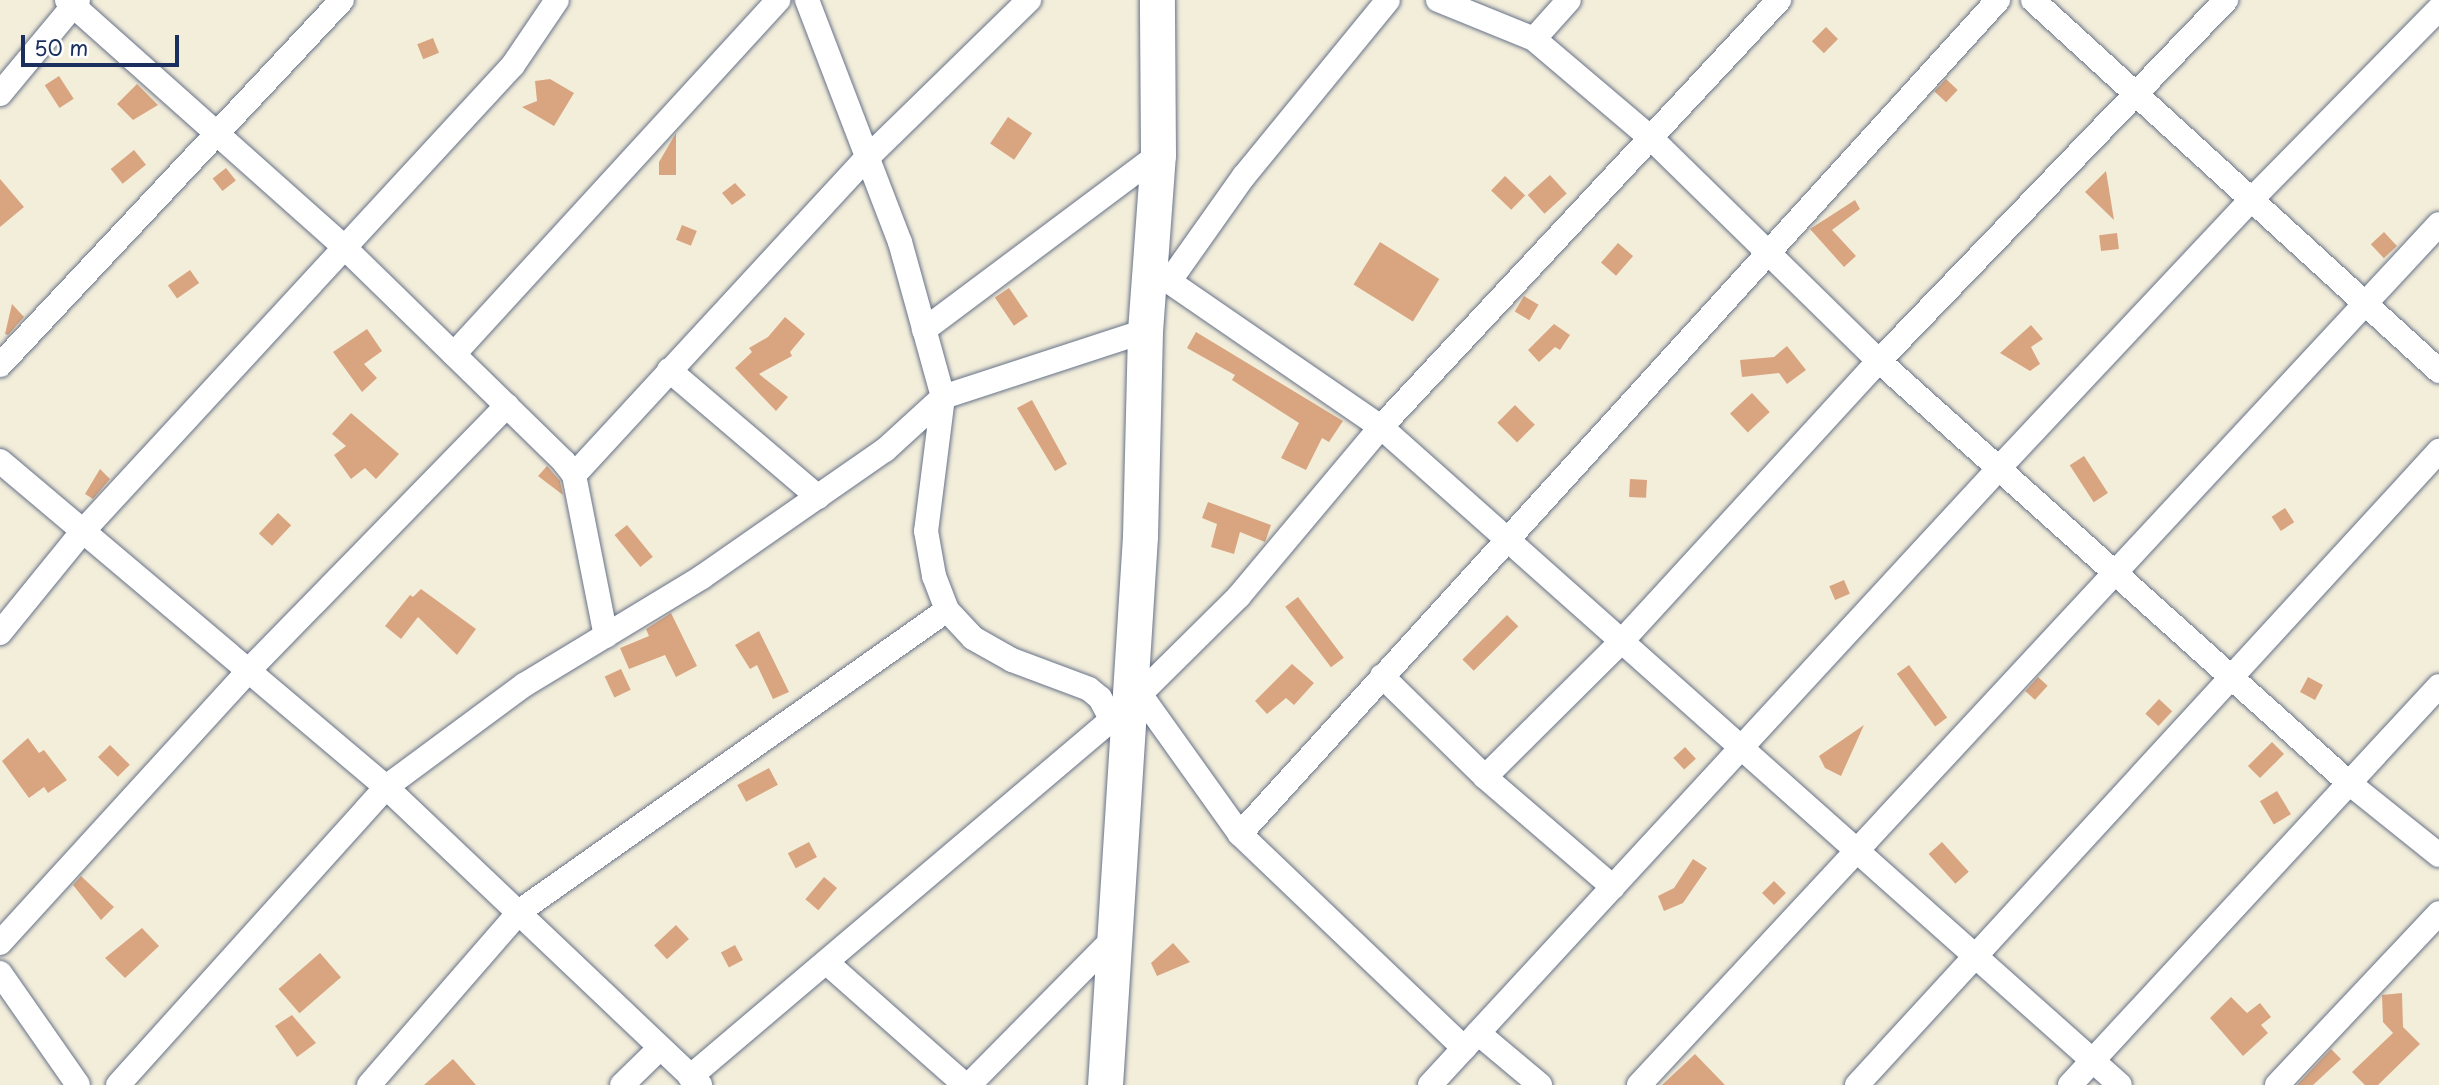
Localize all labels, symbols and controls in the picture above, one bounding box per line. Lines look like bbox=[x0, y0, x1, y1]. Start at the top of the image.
scale bar bbox=[24, 21, 182, 65]
text: 50 m bbox=[34, 31, 88, 63]

